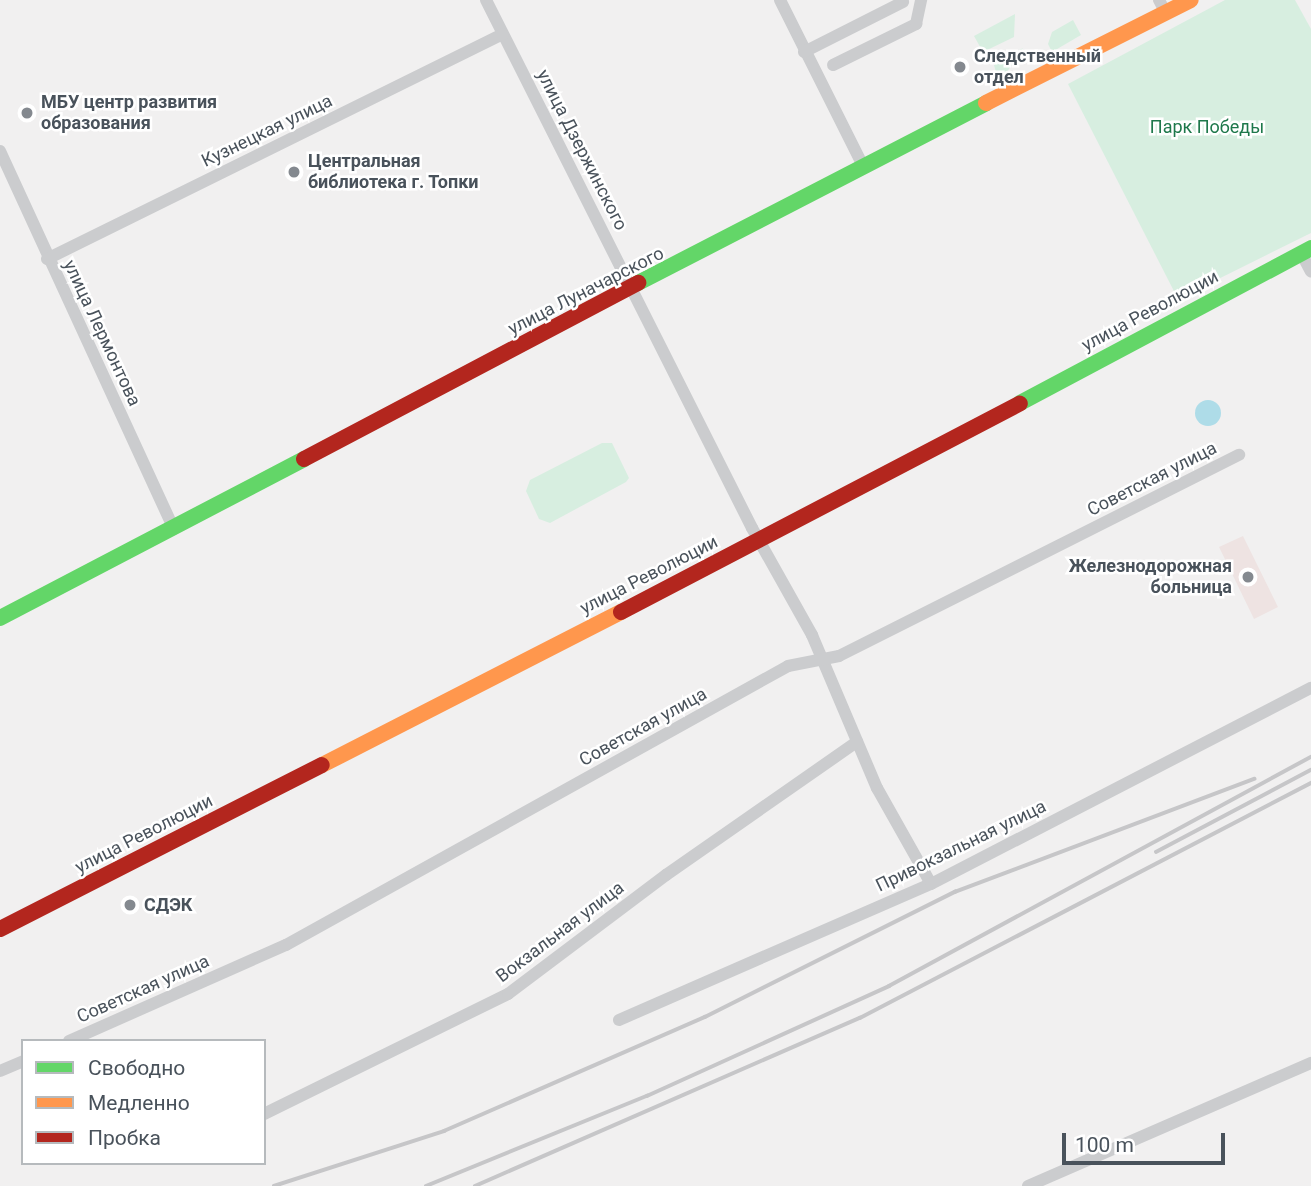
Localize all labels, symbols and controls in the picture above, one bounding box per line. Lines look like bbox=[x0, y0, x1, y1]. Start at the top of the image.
place label: Следственный отдел bbox=[974, 46, 1101, 88]
marker: Следственный отдел bbox=[952, 59, 968, 75]
street label: улица Дзержинского bbox=[532, 66, 632, 234]
street label: Кузнецкая улица bbox=[198, 90, 336, 172]
place label: МБУ центр развития образования bbox=[41, 92, 217, 134]
marker: МБУ центр развития образования bbox=[19, 105, 35, 121]
park label: Парк Победы bbox=[1150, 116, 1264, 138]
place label: Центральная библиотека г. Топки bbox=[308, 151, 479, 194]
marker: Центральная библиотека г. Топки bbox=[286, 164, 302, 180]
street label: улица Луначарского bbox=[505, 242, 667, 340]
street label: улица Лермонтова bbox=[59, 256, 145, 410]
street label: улица Революции bbox=[1078, 266, 1222, 356]
street label: Советская улица bbox=[1084, 437, 1220, 521]
street label: улица Революции bbox=[577, 531, 721, 619]
place label: Железнодорожная больница bbox=[1069, 556, 1232, 598]
marker: Железнодорожная больница bbox=[1238, 567, 1258, 587]
street label: Советская улица bbox=[576, 683, 710, 771]
street label: улица Революции bbox=[72, 790, 216, 878]
street label: Привокзальная улица bbox=[872, 795, 1050, 897]
street label: Вокзальная улица bbox=[492, 877, 628, 987]
place label: СДЭК bbox=[144, 894, 192, 916]
marker: СДЭК bbox=[122, 897, 138, 913]
street label: Советская улица bbox=[74, 950, 212, 1028]
legend bbox=[21, 1039, 266, 1165]
text: Свободно bbox=[88, 1056, 185, 1080]
text: Медленно bbox=[88, 1091, 190, 1115]
scale bar bbox=[1066, 1120, 1229, 1164]
text: Пробка bbox=[88, 1126, 161, 1150]
text: 100 m bbox=[1075, 1133, 1134, 1157]

